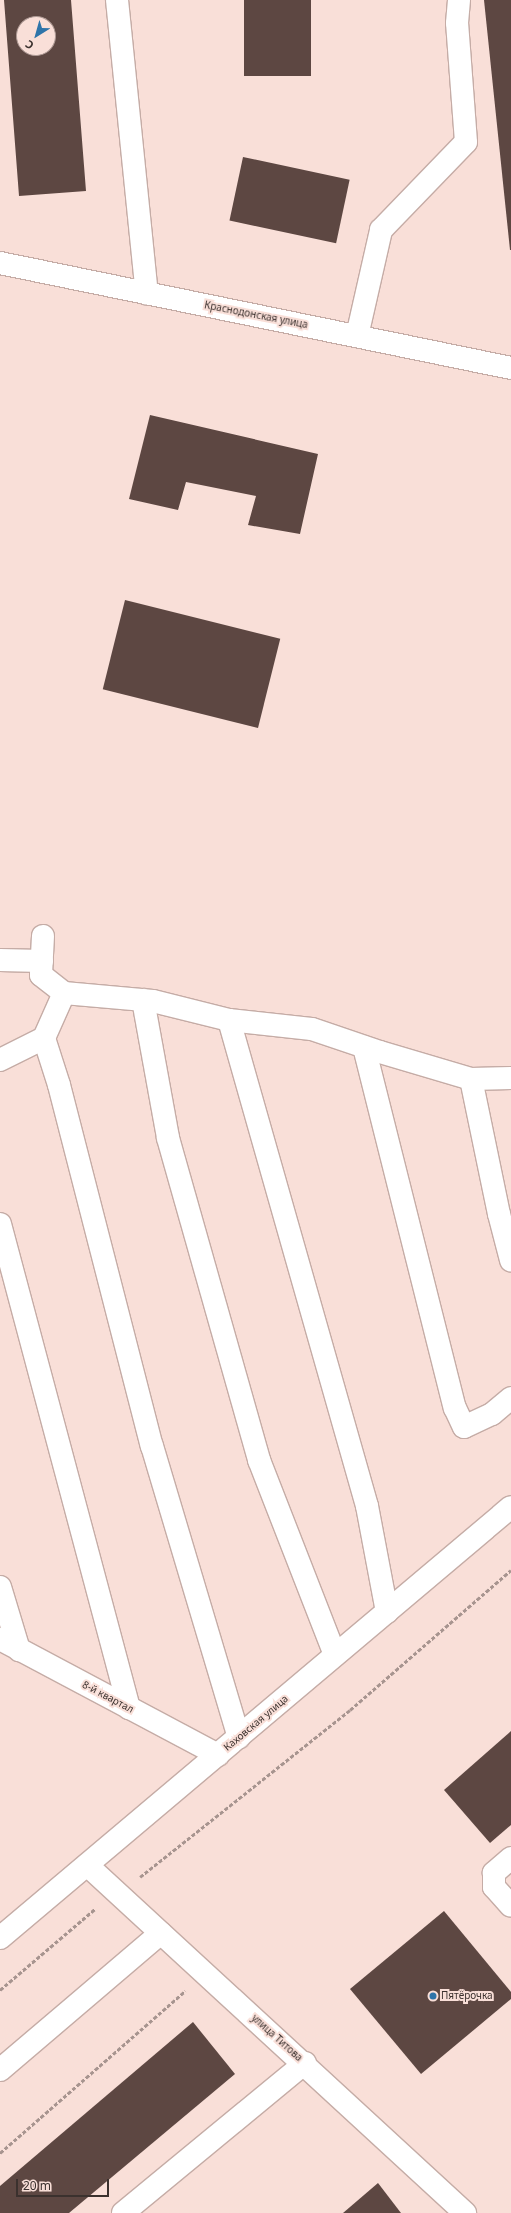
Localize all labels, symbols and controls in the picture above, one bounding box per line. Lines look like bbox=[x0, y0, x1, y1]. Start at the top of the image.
north arrow bbox=[16, 16, 56, 56]
text: С bbox=[22, 37, 36, 53]
street label: Краснодонская улица bbox=[203, 299, 309, 331]
street label: 8-й квартал bbox=[80, 1678, 136, 1716]
street label: Каховская улица bbox=[221, 1693, 291, 1753]
place label: Пятёрочка bbox=[441, 1990, 493, 2002]
marker: Пятёрочка bbox=[428, 1991, 438, 2001]
street label: улица Титова bbox=[249, 2012, 305, 2064]
scale bar bbox=[18, 2171, 111, 2197]
text: 20 m bbox=[23, 2177, 51, 2194]

